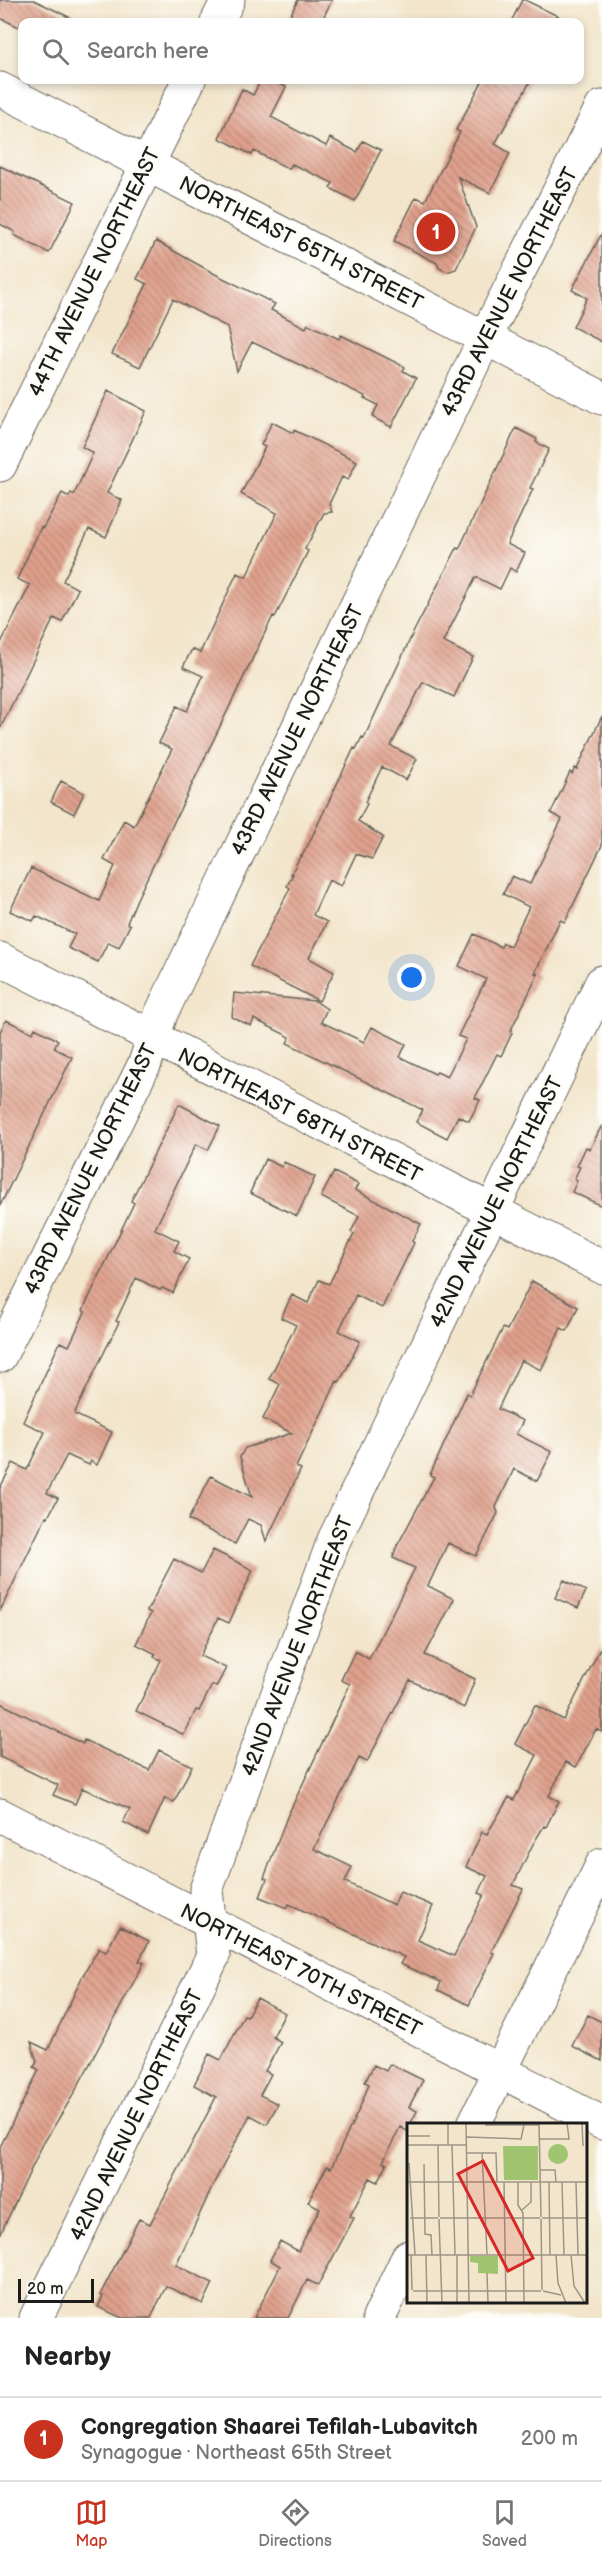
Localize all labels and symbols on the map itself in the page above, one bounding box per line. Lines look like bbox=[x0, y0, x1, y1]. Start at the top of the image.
street label: 44TH AVENUE NORTHEAST bbox=[23, 143, 166, 401]
street label: 43RD AVENUE NORTHEAST bbox=[436, 163, 584, 421]
street label: NORTHEAST 65TH STREET bbox=[175, 171, 427, 316]
pin: 1 bbox=[416, 210, 456, 254]
street label: 43RD AVENUE NORTHEAST bbox=[226, 600, 369, 860]
your location bbox=[397, 963, 426, 992]
street label: 43RD AVENUE NORTHEAST bbox=[19, 1039, 162, 1299]
street label: NORTHEAST 68TH STREET bbox=[174, 1043, 426, 1188]
street label: 42ND AVENUE NORTHEAST bbox=[425, 1072, 569, 1332]
street label: 42ND AVENUE NORTHEAST bbox=[236, 1512, 359, 1780]
street label: NORTHEAST 70TH STREET bbox=[176, 1899, 426, 2042]
street label: 42ND AVENUE NORTHEAST bbox=[65, 1985, 209, 2245]
inset map bbox=[407, 2123, 587, 2303]
scale bar bbox=[18, 2276, 94, 2304]

